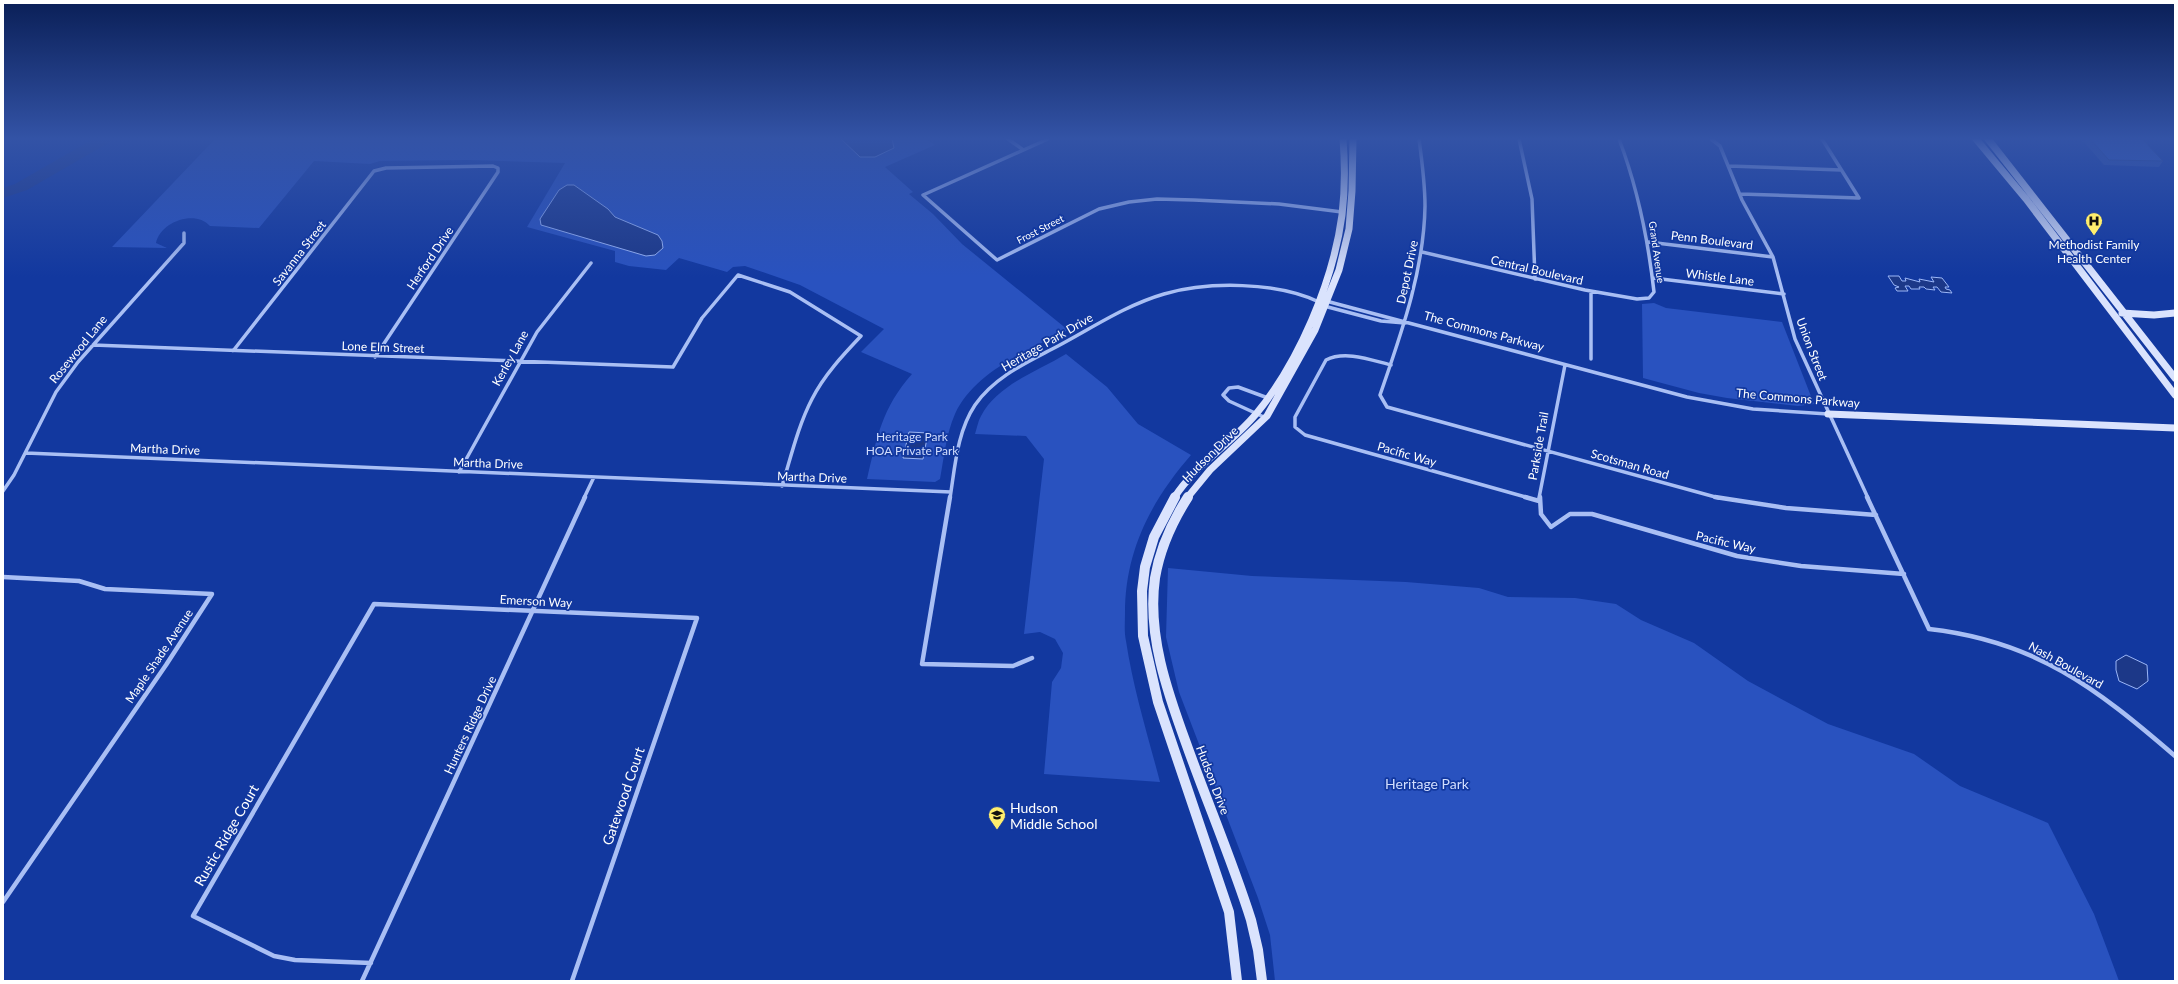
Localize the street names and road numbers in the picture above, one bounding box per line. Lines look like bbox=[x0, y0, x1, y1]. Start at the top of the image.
street label: Frost Street bbox=[1014, 212, 1066, 246]
street label: Savanna Street bbox=[269, 217, 329, 288]
street label: Grand Avenue bbox=[1647, 220, 1667, 284]
street label: Herford Drive bbox=[403, 224, 457, 292]
street label: Penn Boulevard bbox=[1670, 228, 1754, 252]
street label: Depot Drive bbox=[1393, 239, 1421, 305]
street label: Central Boulevard bbox=[1489, 252, 1585, 288]
street label: Whistle Lane bbox=[1685, 265, 1755, 289]
street label: The Commons Parkway bbox=[1422, 308, 1547, 355]
street label: Heritage Park Drive bbox=[998, 310, 1096, 374]
street label: Rosewood Lane bbox=[46, 312, 110, 386]
street label: Union Street bbox=[1793, 315, 1831, 383]
street label: Kerley Lane bbox=[489, 328, 531, 388]
street label: Lone Elm Street bbox=[341, 338, 425, 356]
street label: The Commons Parkway bbox=[1736, 385, 1861, 411]
street label: Parkside Trail bbox=[1525, 411, 1551, 481]
street label: Hudson Drive bbox=[1179, 423, 1241, 485]
street label: Pacific Way bbox=[1376, 438, 1439, 470]
street label: Martha Drive bbox=[130, 440, 200, 458]
street label: Scotsman Road bbox=[1589, 446, 1671, 482]
street label: Martha Drive bbox=[453, 454, 523, 472]
street label: Martha Drive bbox=[777, 468, 847, 486]
street label: Pacific Way bbox=[1695, 528, 1758, 556]
street label: Emerson Way bbox=[499, 592, 573, 610]
street label: Maple Shade Avenue bbox=[122, 606, 196, 706]
street label: Nash Boulevard bbox=[2026, 638, 2106, 692]
street label: Hunters Ridge Drive bbox=[441, 673, 499, 777]
street label: Hudson Drive bbox=[1193, 743, 1233, 817]
street label: Gatewood Court bbox=[598, 745, 648, 847]
street label: Rustic Ridge Court bbox=[190, 781, 262, 889]

